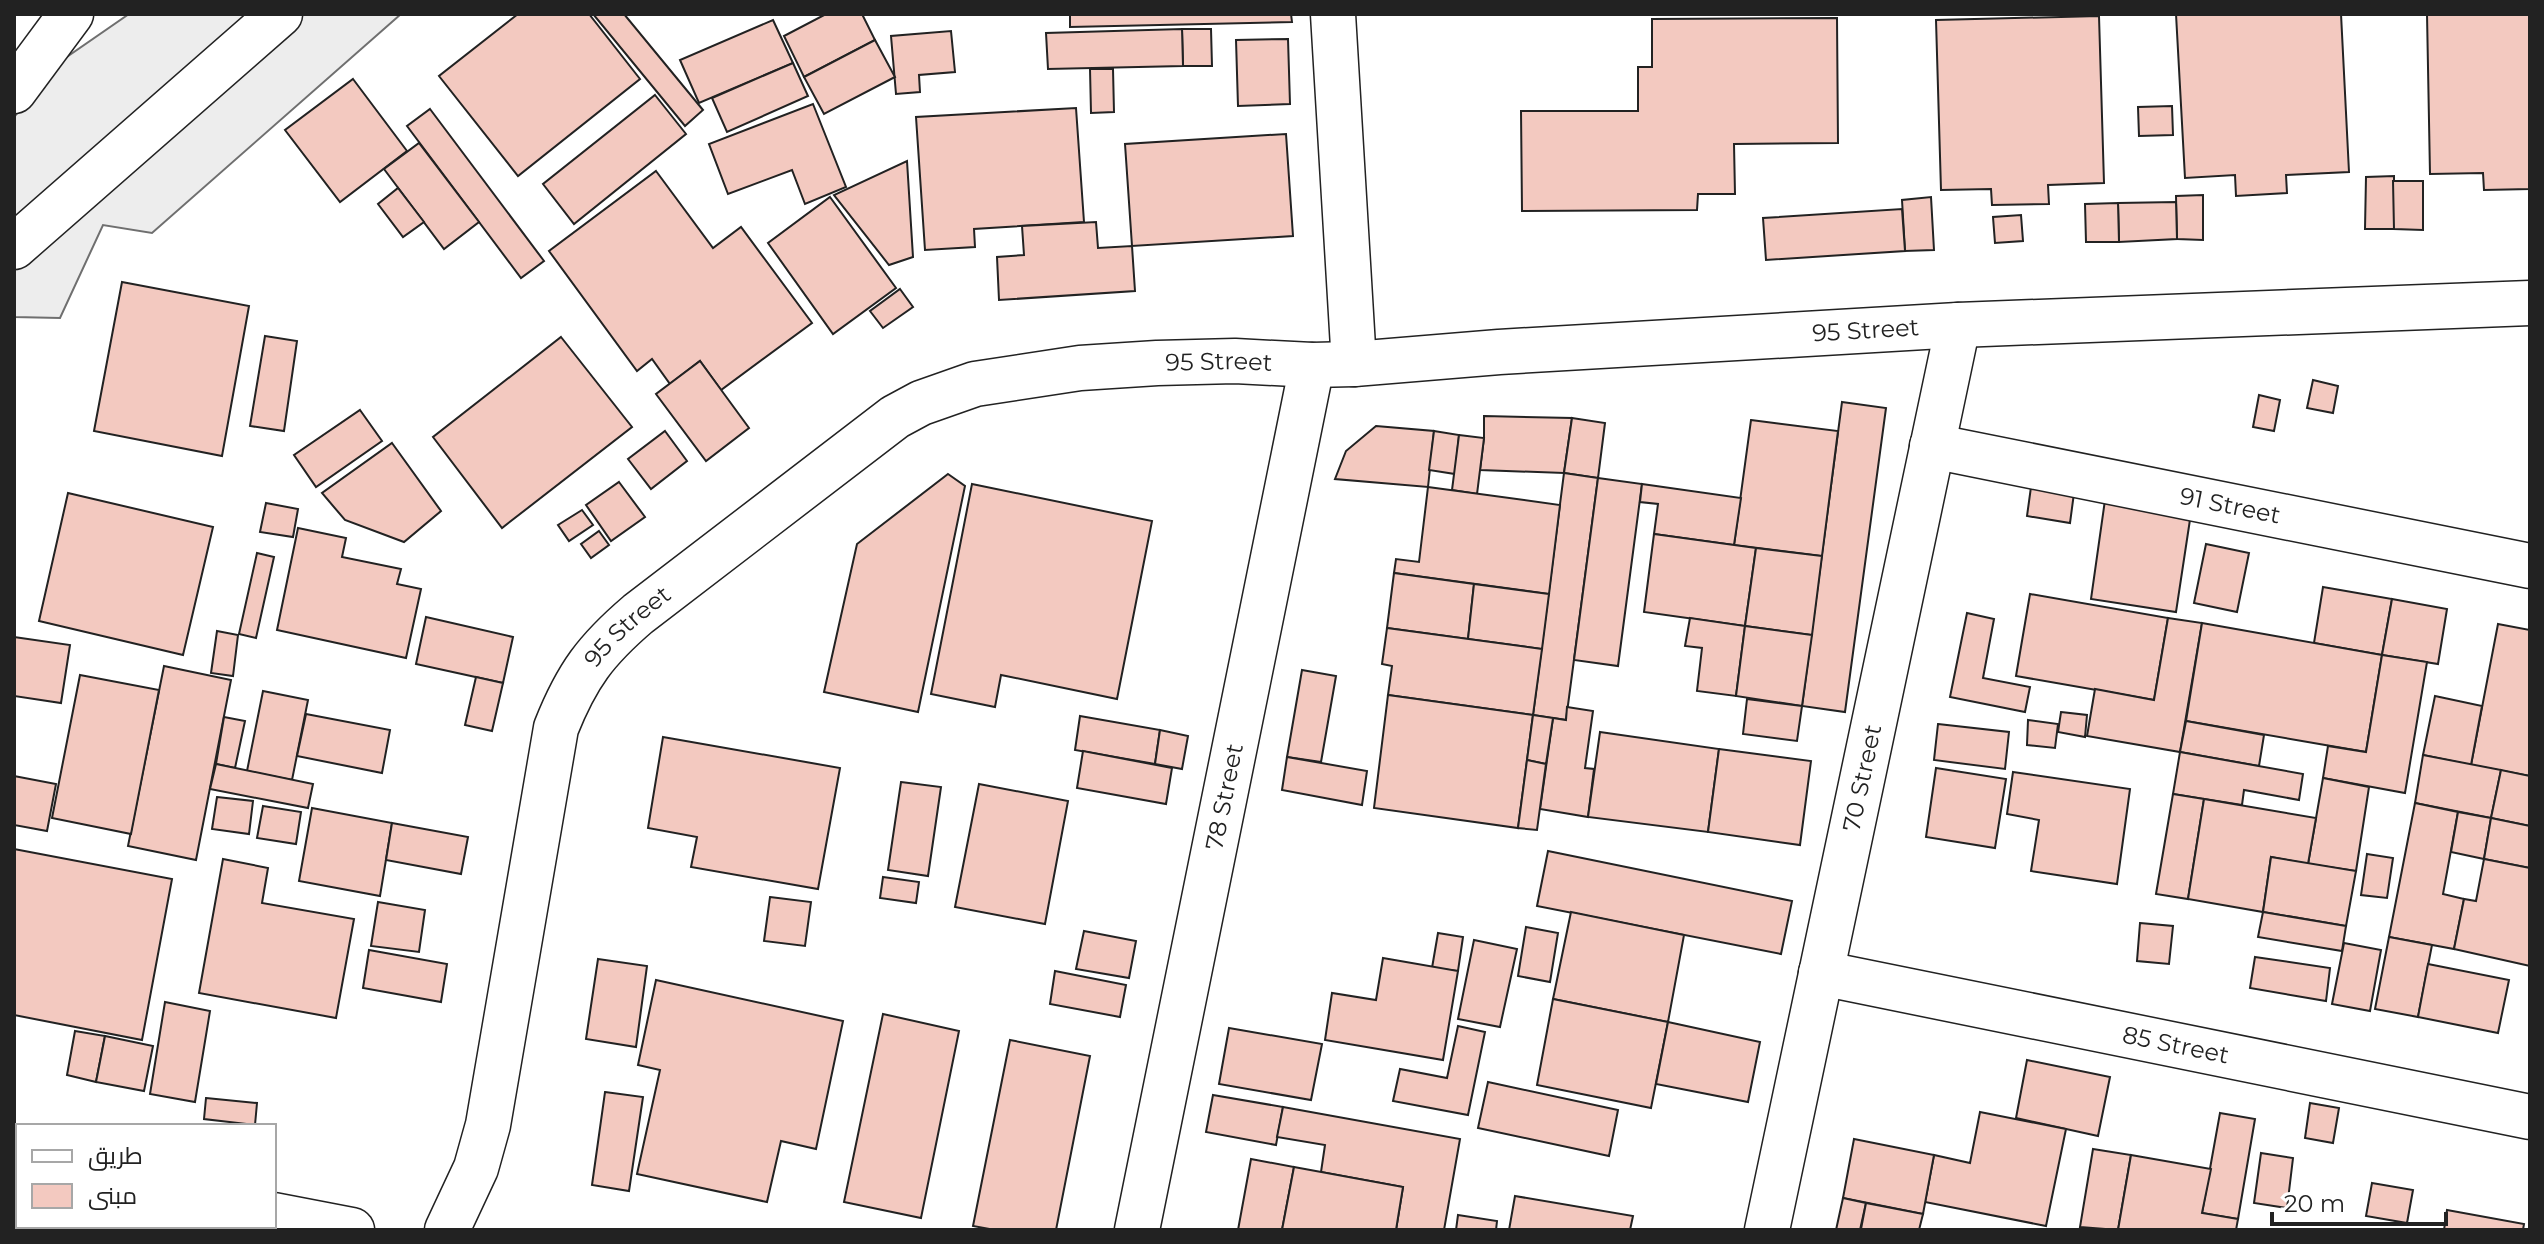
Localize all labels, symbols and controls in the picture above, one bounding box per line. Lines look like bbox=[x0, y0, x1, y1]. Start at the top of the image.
street label: 95 Street bbox=[1811, 312, 1920, 348]
street label: 95 Street bbox=[1165, 346, 1273, 377]
street label: 91 Street bbox=[2177, 481, 2283, 530]
street label: 95 Street bbox=[578, 579, 676, 673]
street label: 70 Street bbox=[1837, 722, 1887, 834]
street label: 78 Street bbox=[1199, 741, 1249, 852]
street label: 85 Street bbox=[2120, 1020, 2232, 1070]
legend bbox=[16, 1124, 276, 1228]
text: طريق bbox=[88, 1141, 143, 1171]
scale bar bbox=[2272, 1176, 2446, 1226]
text: مبنى bbox=[88, 1181, 137, 1210]
text: 20 m bbox=[2284, 1189, 2345, 1218]

